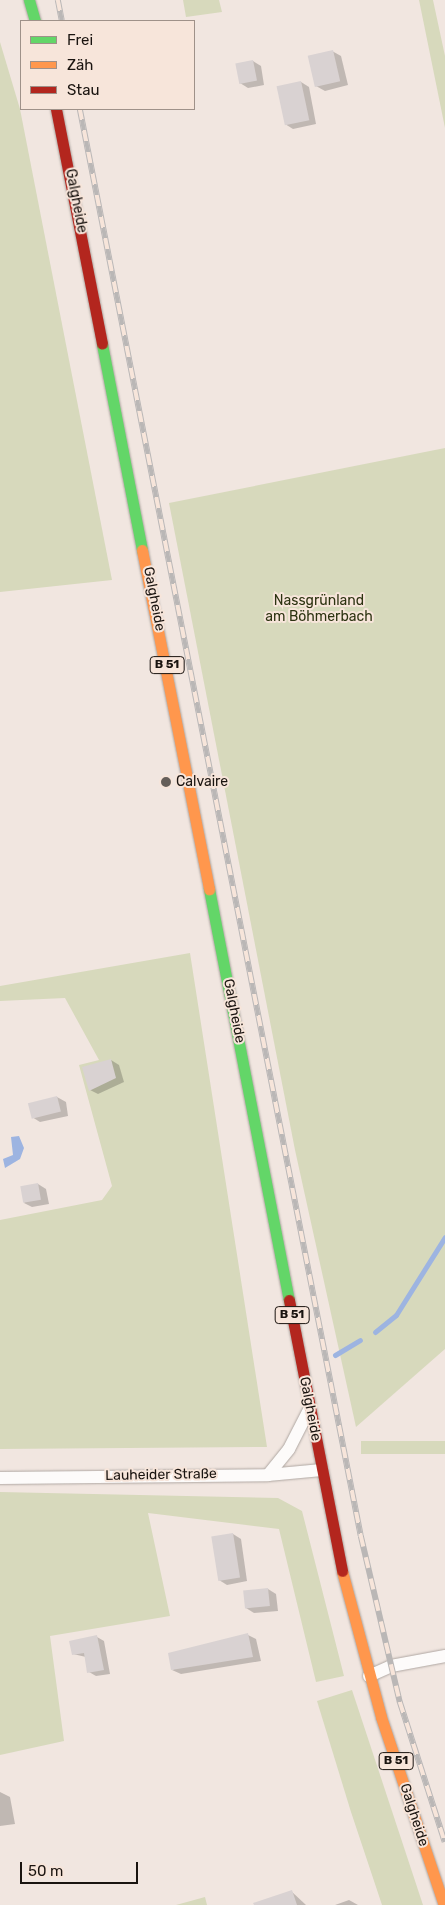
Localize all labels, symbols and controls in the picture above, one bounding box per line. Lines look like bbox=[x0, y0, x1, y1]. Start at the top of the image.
legend bbox=[20, 20, 195, 110]
text: Frei bbox=[67, 31, 93, 49]
text: Zäh bbox=[67, 56, 93, 74]
text: Stau bbox=[67, 81, 100, 99]
street label: Galgheide bbox=[62, 168, 90, 234]
street label: Galgheide bbox=[140, 566, 168, 632]
park label: Nassgrünland am Böhmerbach bbox=[265, 593, 373, 626]
road number: B 51 bbox=[150, 656, 184, 674]
place label: Calvaire bbox=[176, 774, 228, 790]
marker: Calvaire bbox=[160, 776, 172, 788]
street label: Galgheide bbox=[220, 978, 248, 1044]
road number: B 51 bbox=[274, 1306, 310, 1324]
street label: Galgheide bbox=[296, 1376, 324, 1442]
street label: Lauheider Straße bbox=[105, 1466, 217, 1484]
road number: B 51 bbox=[378, 1752, 414, 1770]
street label: Galgheide bbox=[396, 1782, 432, 1848]
scale bar bbox=[22, 1852, 140, 1884]
text: 50 m bbox=[28, 1862, 63, 1880]

